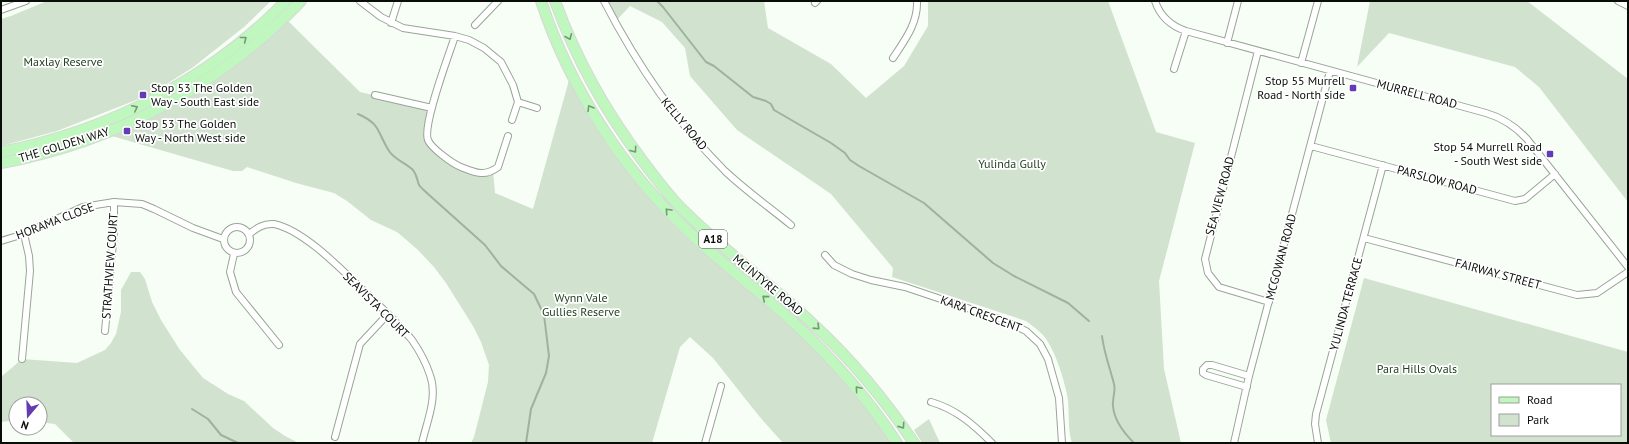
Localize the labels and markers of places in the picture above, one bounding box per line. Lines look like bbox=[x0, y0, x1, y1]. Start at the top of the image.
place label: Stop 55 Murrell Road - North side bbox=[1257, 73, 1345, 102]
place label: Stop 53 The Golden Way - South East side bbox=[151, 80, 259, 109]
marker: Stop 55 Murrell Road - North side bbox=[1348, 83, 1358, 93]
marker: Stop 53 The Golden Way - South East side bbox=[138, 90, 148, 100]
place label: Stop 53 The Golden Way - North West side bbox=[135, 116, 246, 145]
marker: Stop 53 The Golden Way - North West side bbox=[122, 126, 132, 136]
place label: Stop 54 Murrell Road - South West side bbox=[1433, 139, 1542, 168]
marker: Stop 54 Murrell Road - South West side bbox=[1545, 149, 1555, 159]

